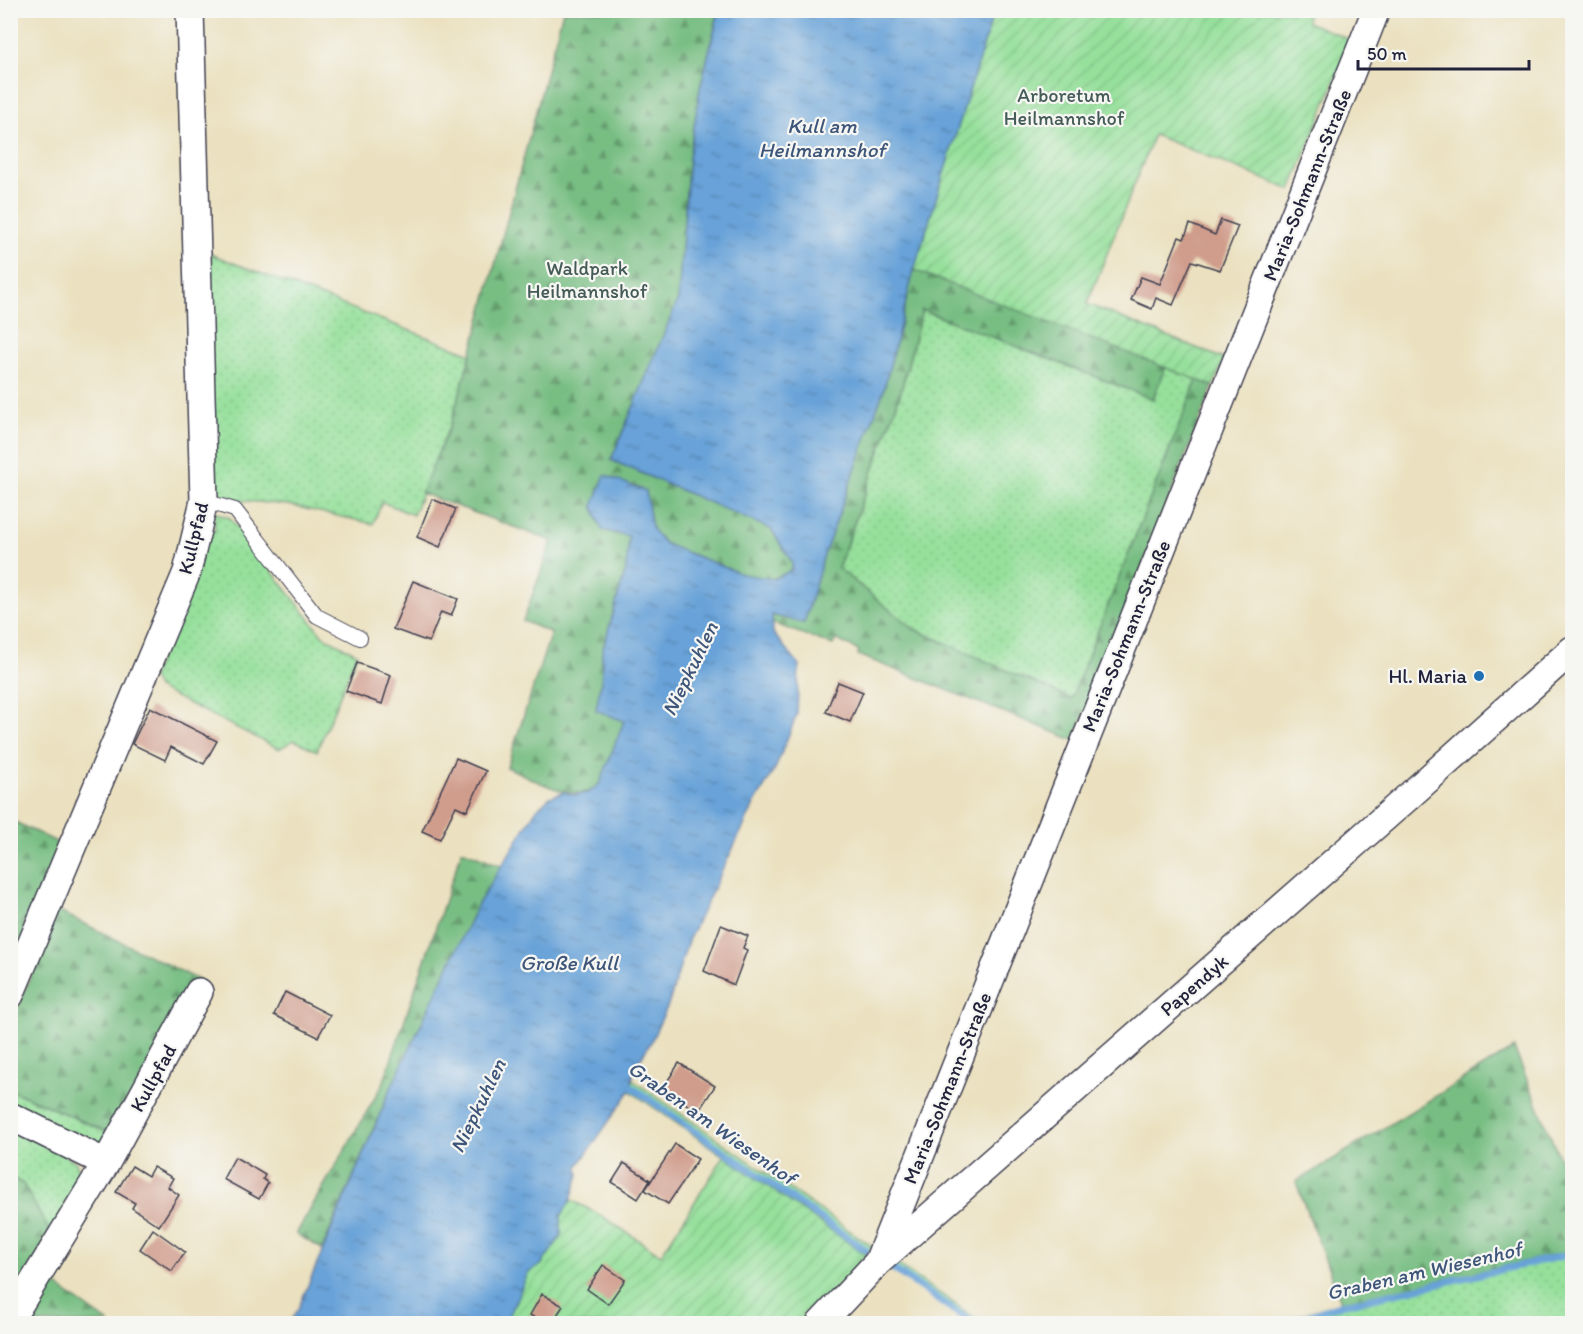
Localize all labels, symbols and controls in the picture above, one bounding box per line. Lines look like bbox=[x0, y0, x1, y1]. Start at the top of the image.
scale bar bbox=[1358, 33, 1529, 71]
text: 50 m bbox=[1367, 43, 1407, 65]
park label: Arboretum Heilmannshof bbox=[1004, 83, 1125, 130]
street label: Maria-Sohmann-Straße bbox=[1258, 86, 1356, 284]
water label: Kull am Heilmannshof bbox=[759, 113, 889, 162]
park label: Waldpark Heilmannshof bbox=[527, 256, 648, 303]
street label: Kullpfad bbox=[172, 499, 214, 577]
street label: Maria-Sohmann-Straße bbox=[1077, 537, 1175, 735]
water label: Niepkuhlen bbox=[656, 617, 723, 720]
place label: Hl. Maria bbox=[1388, 664, 1468, 688]
marker: Hl. Maria bbox=[1472, 669, 1486, 683]
street label: Papendyk bbox=[1155, 949, 1233, 1021]
water label: Große Kull bbox=[520, 950, 620, 975]
street label: Maria-Sohmann-Straße bbox=[898, 989, 996, 1187]
street label: Kullpfad bbox=[125, 1040, 181, 1116]
water label: Niepkuhlen bbox=[444, 1054, 511, 1157]
water label: Graben am Wiesenhof bbox=[624, 1055, 804, 1192]
water label: Graben am Wiesenhof bbox=[1324, 1235, 1527, 1305]

